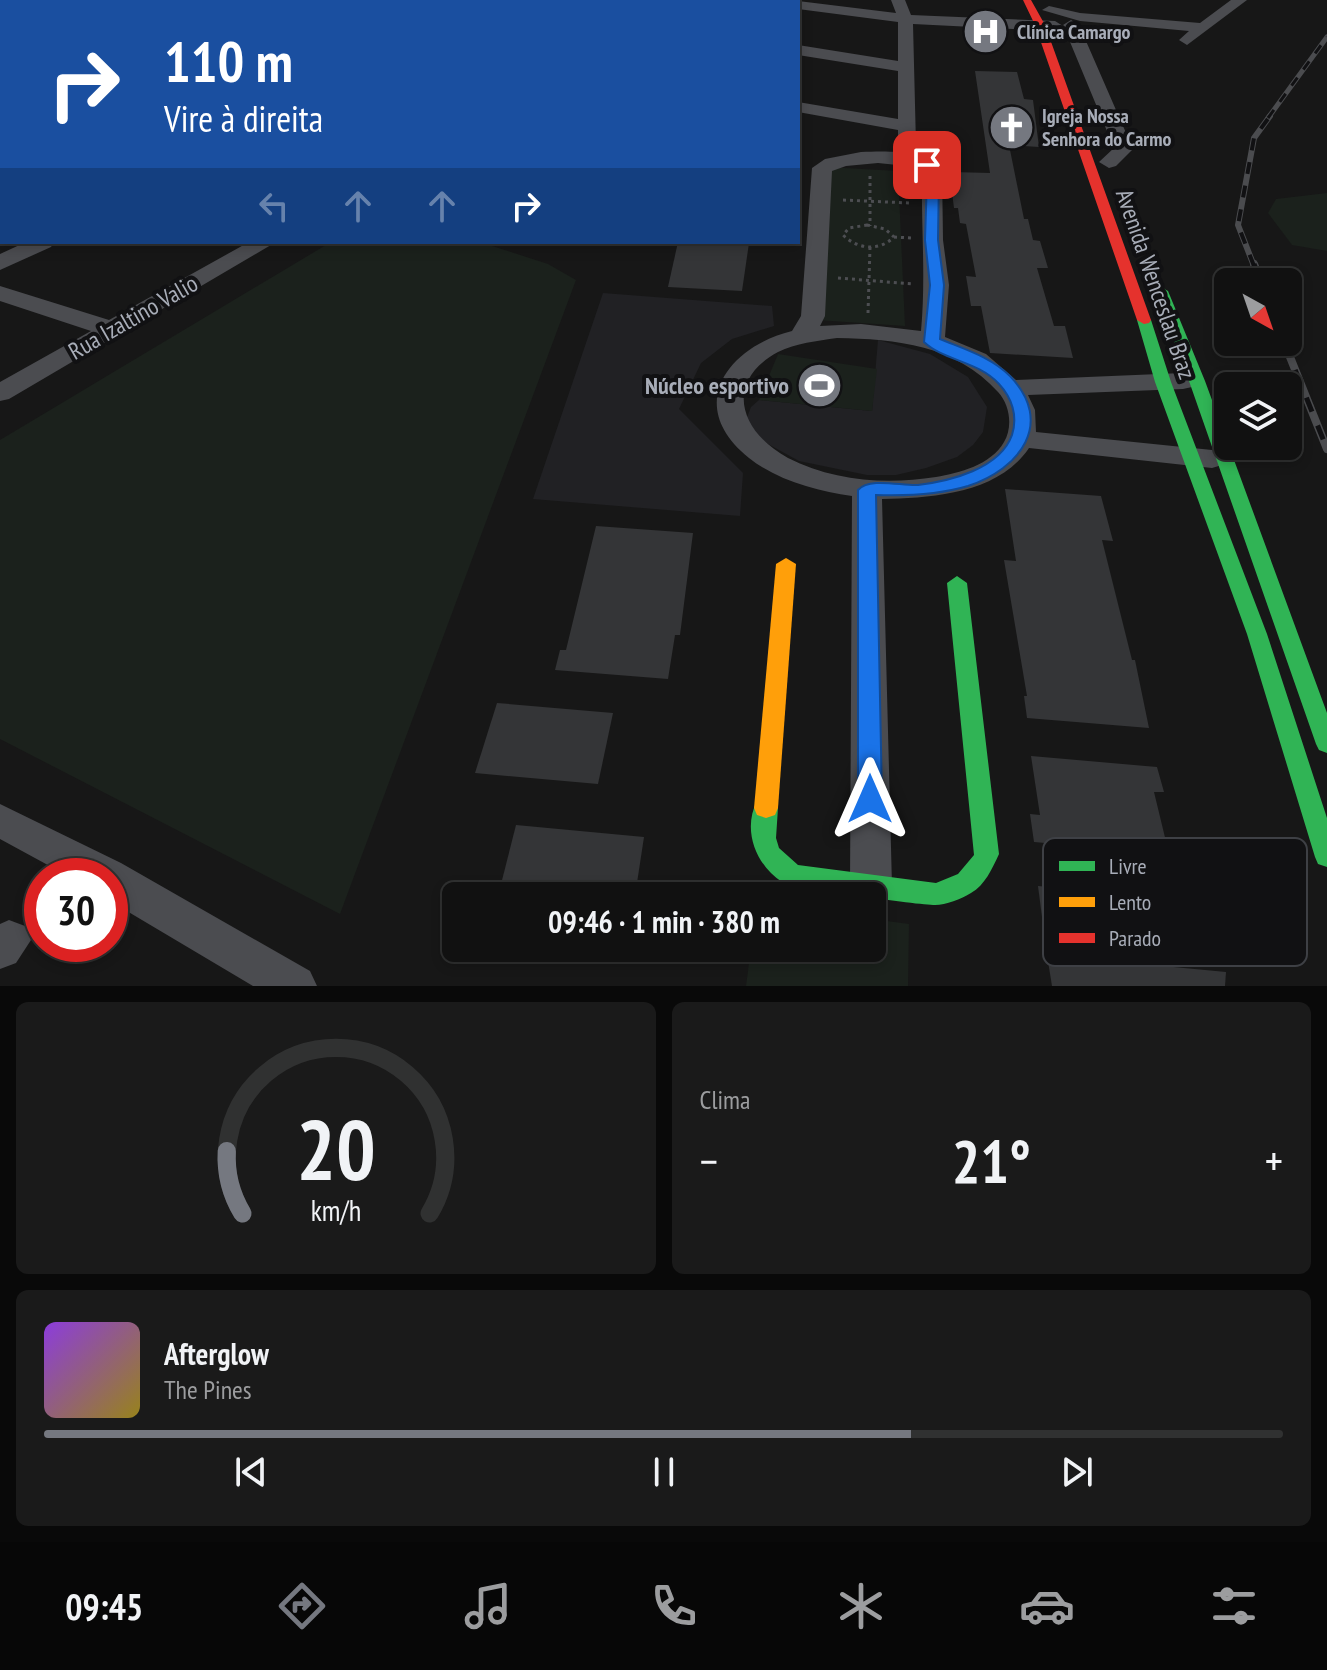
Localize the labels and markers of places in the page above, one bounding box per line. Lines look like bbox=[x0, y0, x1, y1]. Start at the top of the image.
hospital icon: Clínica Camargo bbox=[962, 8, 1010, 56]
place label: Clínica Camargo bbox=[1017, 19, 1131, 45]
place label: Igreja Nossa Senhora do Carmo bbox=[1042, 103, 1171, 152]
church icon: Igreja Nossa Senhora do Carmo bbox=[987, 104, 1035, 152]
pin bbox=[893, 131, 961, 199]
sports icon: Núcleo esportivo bbox=[796, 361, 844, 409]
place label: Núcleo esportivo bbox=[645, 370, 789, 401]

